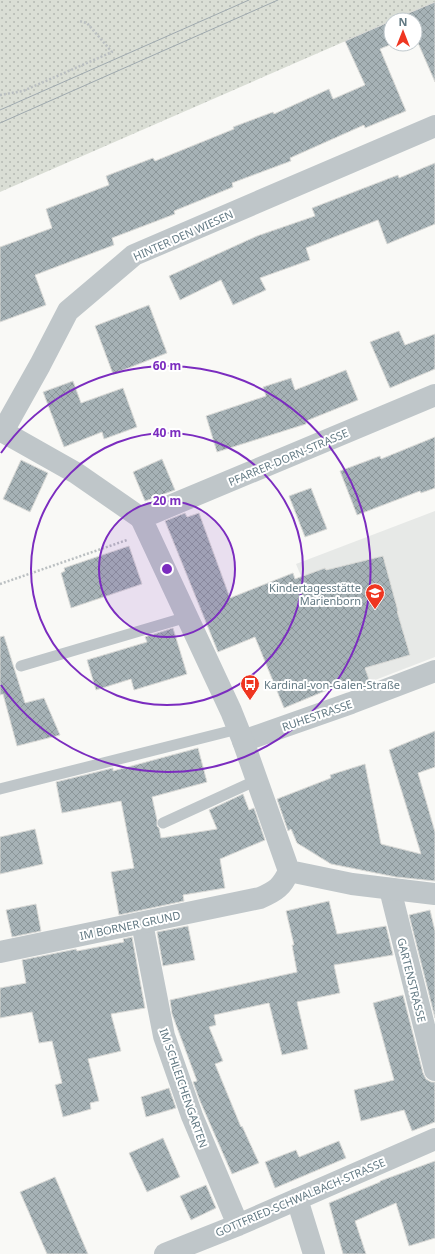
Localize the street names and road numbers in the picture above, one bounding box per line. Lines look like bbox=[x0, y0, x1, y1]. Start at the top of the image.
street label: HINTER DEN WIESEN bbox=[131, 206, 235, 264]
street label: PFARRER-DORN-STRASSE bbox=[226, 425, 350, 489]
street label: RUHESTRASSE bbox=[280, 696, 354, 734]
street label: IM BORNER GRUND bbox=[78, 907, 182, 943]
street label: GARTENSTRASSE bbox=[394, 936, 430, 1024]
street label: IM SCHLEICHENGARTEN bbox=[156, 1026, 212, 1150]
street label: GOTTFRIED-SCHWALBACH-STRASSE bbox=[213, 1154, 387, 1240]

